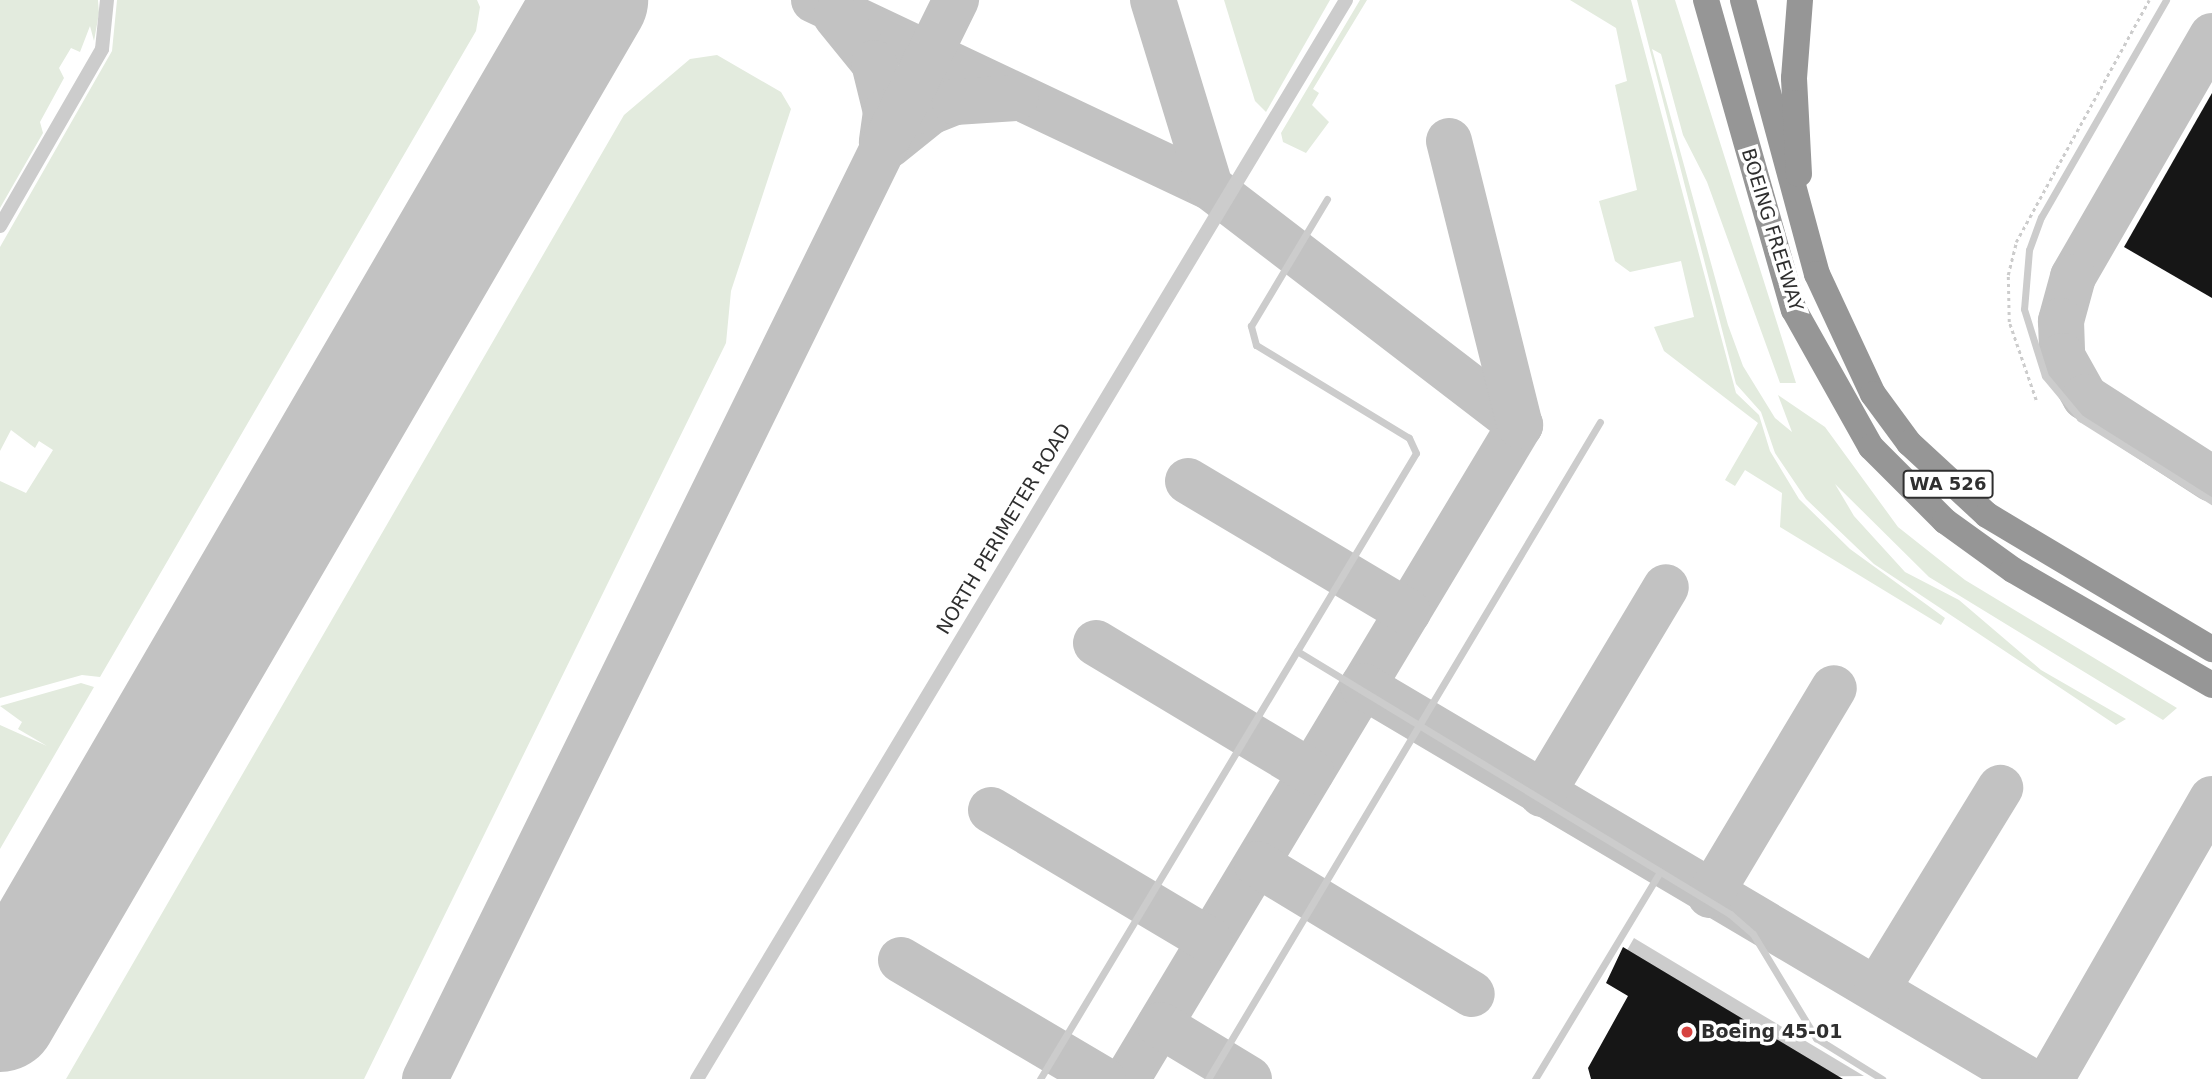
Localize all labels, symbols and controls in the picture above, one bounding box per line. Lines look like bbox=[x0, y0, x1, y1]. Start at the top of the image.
street label: BOEING FREEWAY bbox=[1736, 146, 1808, 314]
street label: NORTH PERIMETER ROAD bbox=[932, 419, 1076, 639]
road number: WA 526 bbox=[1902, 470, 1994, 498]
place label: Boeing 45-01 bbox=[1701, 1021, 1842, 1043]
marker: Boeing 45-01 bbox=[1679, 1024, 1695, 1040]

